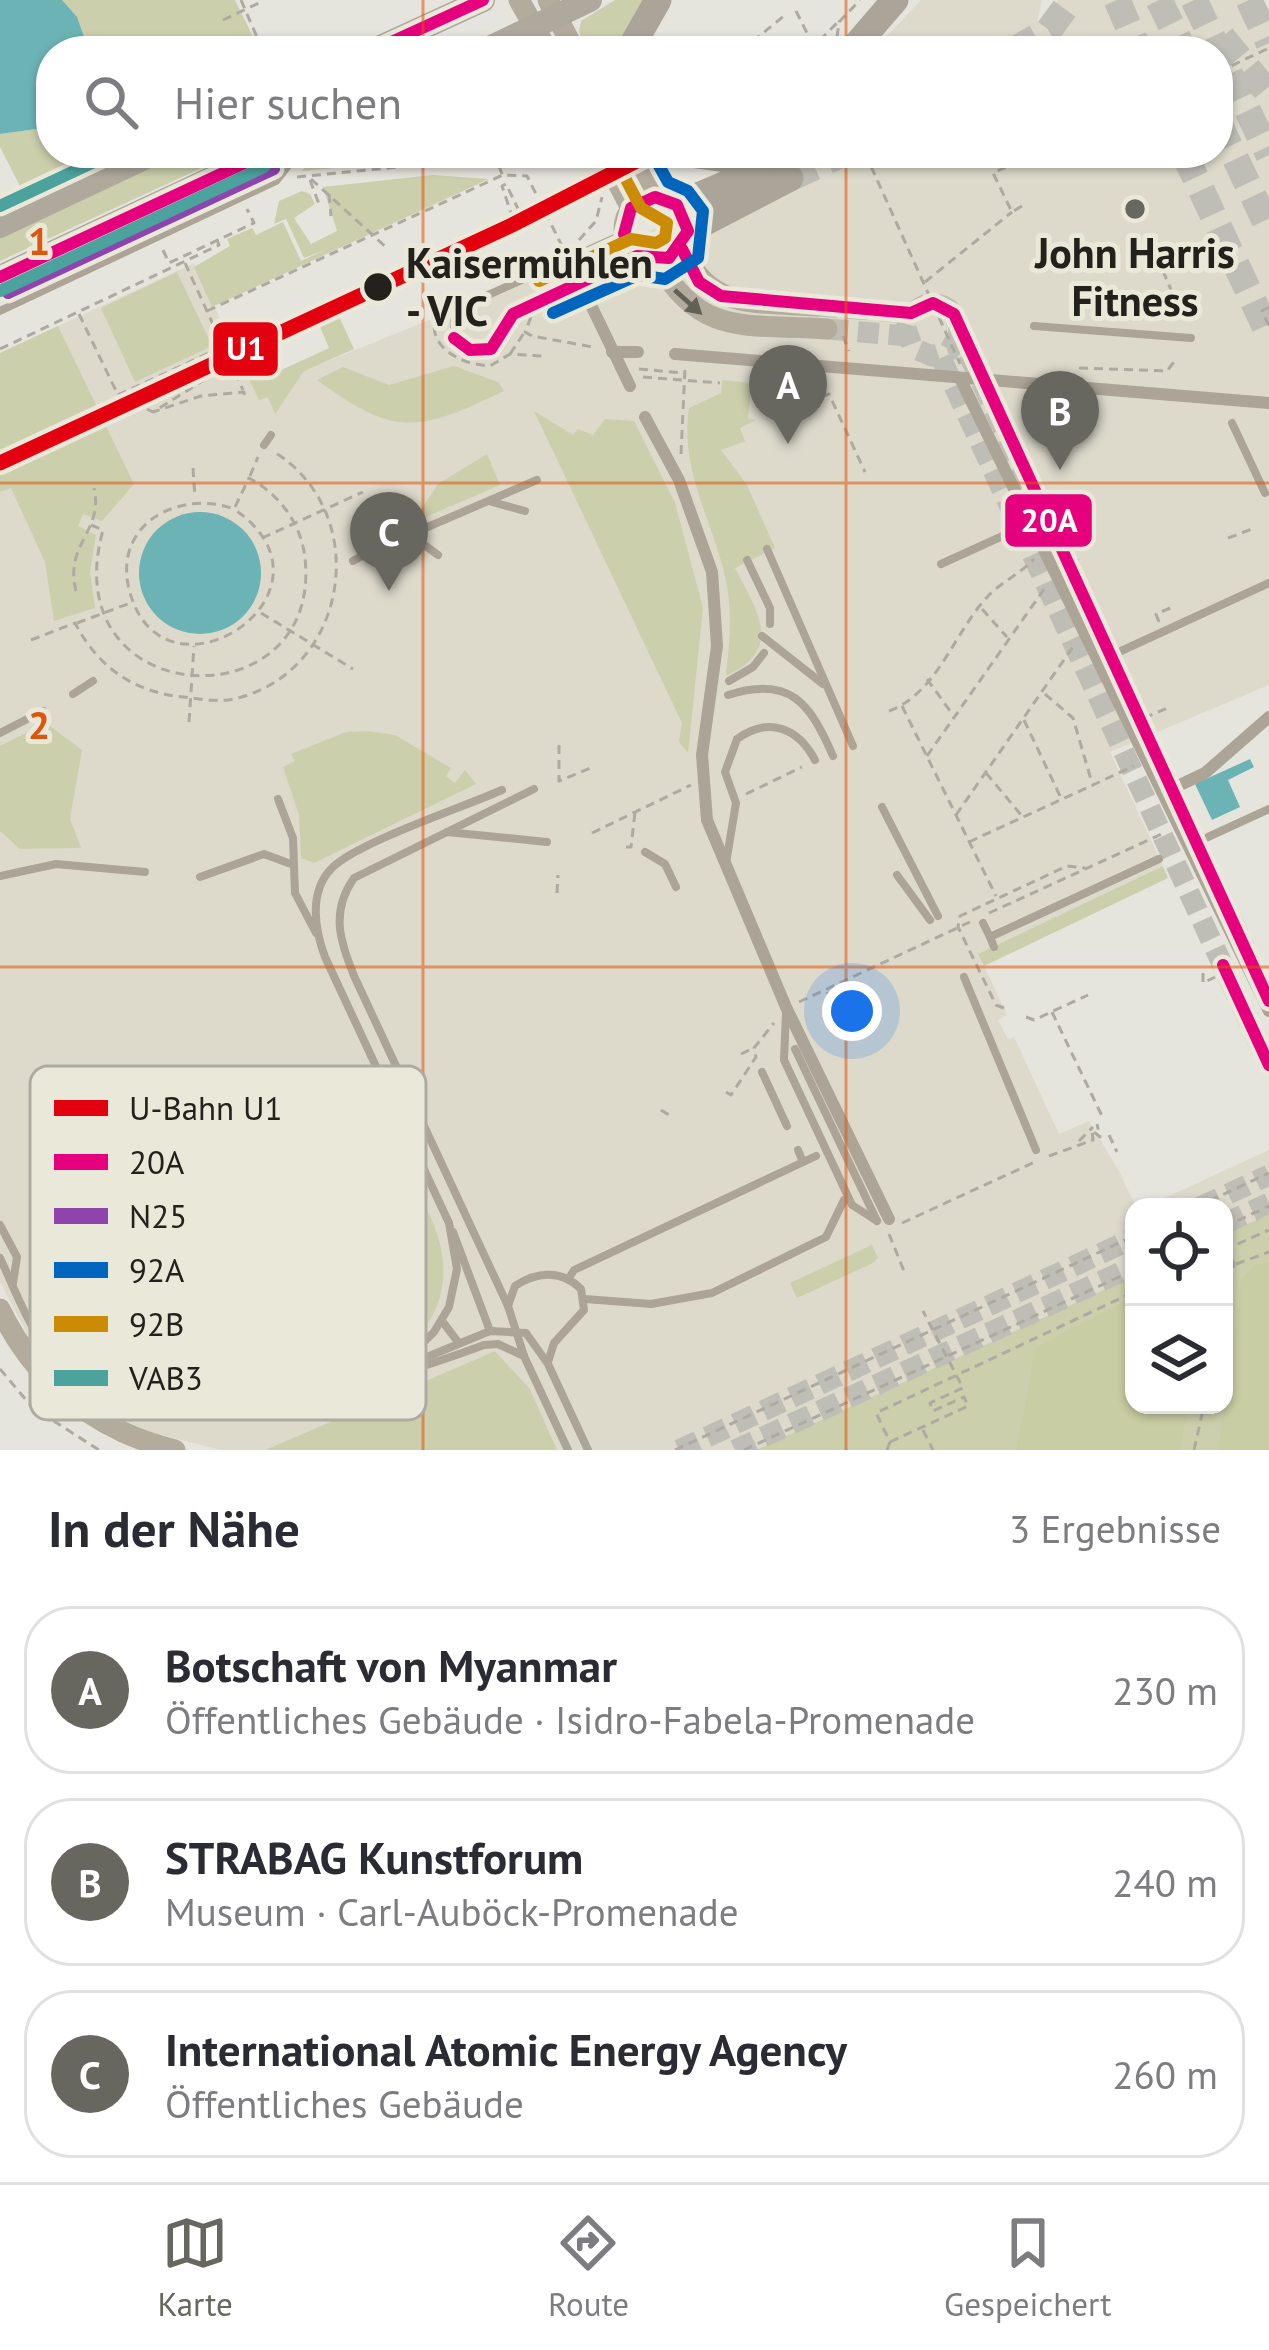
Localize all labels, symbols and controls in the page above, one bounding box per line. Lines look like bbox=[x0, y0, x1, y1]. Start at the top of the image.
search box bbox=[36, 36, 1233, 168]
icon: search bbox=[78, 69, 144, 135]
text: Hier suchen bbox=[174, 73, 402, 131]
marker: John Harris Fitness bbox=[1122, 196, 1148, 222]
text: 1 bbox=[28, 215, 50, 266]
place label: John Harris Fitness bbox=[1034, 225, 1235, 328]
place label: Kaisermühlen - VIC bbox=[406, 235, 653, 338]
marker: Kaisermühlen - VIC bbox=[361, 270, 395, 304]
one-way arrow bbox=[673, 288, 702, 315]
line badge: U1 bbox=[211, 320, 280, 378]
text: U1 bbox=[226, 326, 266, 369]
pin: A bbox=[749, 345, 827, 444]
pin: B bbox=[1021, 371, 1099, 470]
pin: C bbox=[350, 492, 428, 591]
line badge: 20A bbox=[1003, 492, 1094, 549]
text: 20A bbox=[1020, 498, 1078, 541]
text: 2 bbox=[28, 699, 50, 750]
your location bbox=[822, 981, 882, 1041]
legend bbox=[30, 1066, 426, 1420]
text: U-Bahn U1 bbox=[129, 1086, 282, 1129]
text: 20A bbox=[129, 1140, 185, 1183]
text: N25 bbox=[129, 1194, 187, 1237]
map controls bbox=[1125, 1198, 1233, 1414]
button: locate bbox=[1125, 1198, 1233, 1306]
text: 92A bbox=[129, 1248, 185, 1291]
text: 92B bbox=[129, 1302, 184, 1345]
button: layers bbox=[1125, 1306, 1233, 1414]
text: VAB3 bbox=[128, 1356, 203, 1399]
text: In der Nähe bbox=[48, 1495, 300, 1561]
text: 3 Ergebnisse bbox=[1009, 1503, 1221, 1554]
text: Botschaft von Myanmar bbox=[165, 1636, 617, 1694]
text: A bbox=[78, 1665, 102, 1716]
text: 230 m bbox=[1112, 1665, 1218, 1716]
text: Öffentliches Gebäude · Isidro-Fabela-Promenade bbox=[165, 1694, 975, 1745]
text: STRABAG Kunstforum bbox=[165, 1828, 583, 1886]
text: B bbox=[78, 1857, 102, 1908]
text: 240 m bbox=[1112, 1857, 1218, 1908]
text: Museum · Carl-Auböck-Promenade bbox=[165, 1886, 739, 1937]
text: International Atomic Energy Agency bbox=[165, 2020, 847, 2078]
text: C bbox=[79, 2049, 101, 2100]
text: 260 m bbox=[1112, 2049, 1218, 2100]
text: Öffentliches Gebäude bbox=[165, 2078, 524, 2129]
tab: Karte bbox=[158, 2210, 233, 2325]
tab: Route bbox=[548, 2210, 629, 2325]
tab: Gespeichert bbox=[944, 2210, 1111, 2325]

